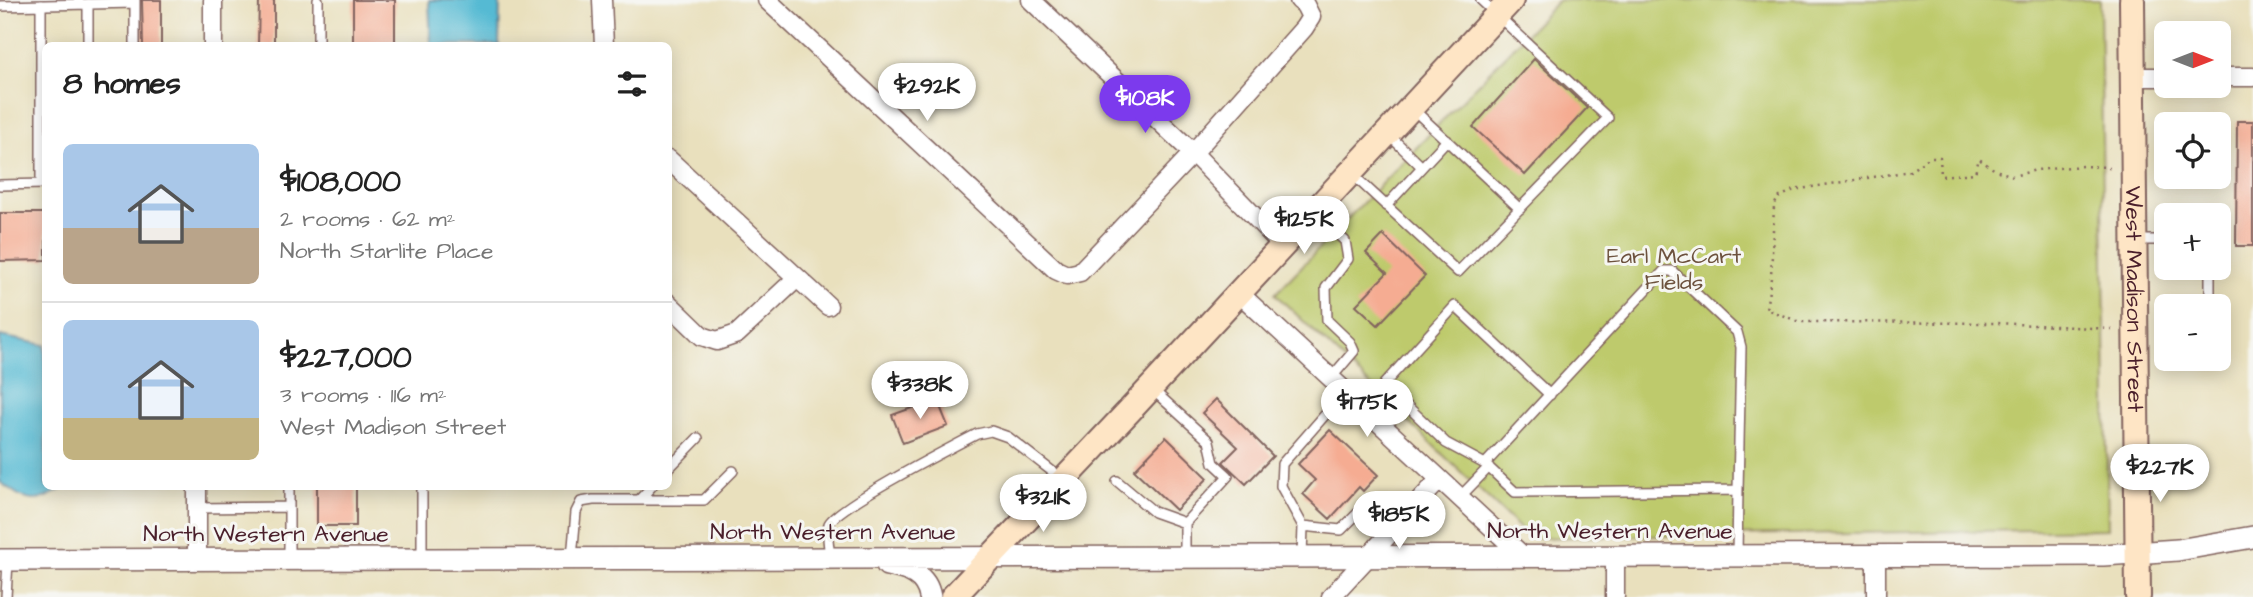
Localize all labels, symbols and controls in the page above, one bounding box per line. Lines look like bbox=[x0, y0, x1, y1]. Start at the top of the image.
north arrow bbox=[2154, 21, 2231, 98]
map controls bbox=[2154, 21, 2231, 371]
text: 8 homes bbox=[63, 63, 181, 105]
pin: $292K bbox=[878, 64, 976, 123]
icon: filters bbox=[613, 65, 651, 103]
text: $292K bbox=[894, 70, 960, 102]
pin: $108K bbox=[1096, 76, 1194, 135]
text: $108K bbox=[1115, 82, 1175, 114]
button: locate bbox=[2154, 112, 2231, 189]
text: $108,000 bbox=[280, 161, 401, 203]
icon: home bbox=[119, 172, 203, 256]
street label: West Madison Street bbox=[2117, 186, 2151, 413]
pin: $125K bbox=[1255, 196, 1353, 256]
text: 2 rooms · 62 m² bbox=[280, 203, 455, 235]
text: $125K bbox=[1274, 203, 1334, 235]
button: + bbox=[2154, 203, 2231, 280]
text: North Starlite Place bbox=[280, 235, 493, 267]
park label: Earl McCart Fields bbox=[1607, 240, 1742, 298]
button: − bbox=[2154, 294, 2231, 371]
text: $227,000 bbox=[280, 337, 412, 379]
icon: home bbox=[119, 348, 203, 432]
pin: $338K bbox=[871, 362, 969, 421]
text: $338K bbox=[887, 368, 953, 400]
text: 3 rooms · 116 m² bbox=[280, 379, 447, 411]
pin: $175K bbox=[1318, 380, 1416, 439]
text: $175K bbox=[1337, 386, 1397, 418]
text: West Madison Street bbox=[280, 411, 506, 443]
pin: $227K bbox=[2111, 444, 2209, 504]
text: $227K bbox=[2126, 451, 2194, 483]
pin: $321K bbox=[994, 475, 1092, 534]
text: $321K bbox=[1016, 481, 1070, 513]
pin: $185K bbox=[1350, 491, 1448, 551]
text: $185K bbox=[1369, 498, 1429, 530]
street label: North Western Avenue bbox=[1487, 515, 1733, 547]
street label: North Western Avenue bbox=[710, 516, 956, 548]
street label: North Western Avenue bbox=[143, 518, 389, 550]

